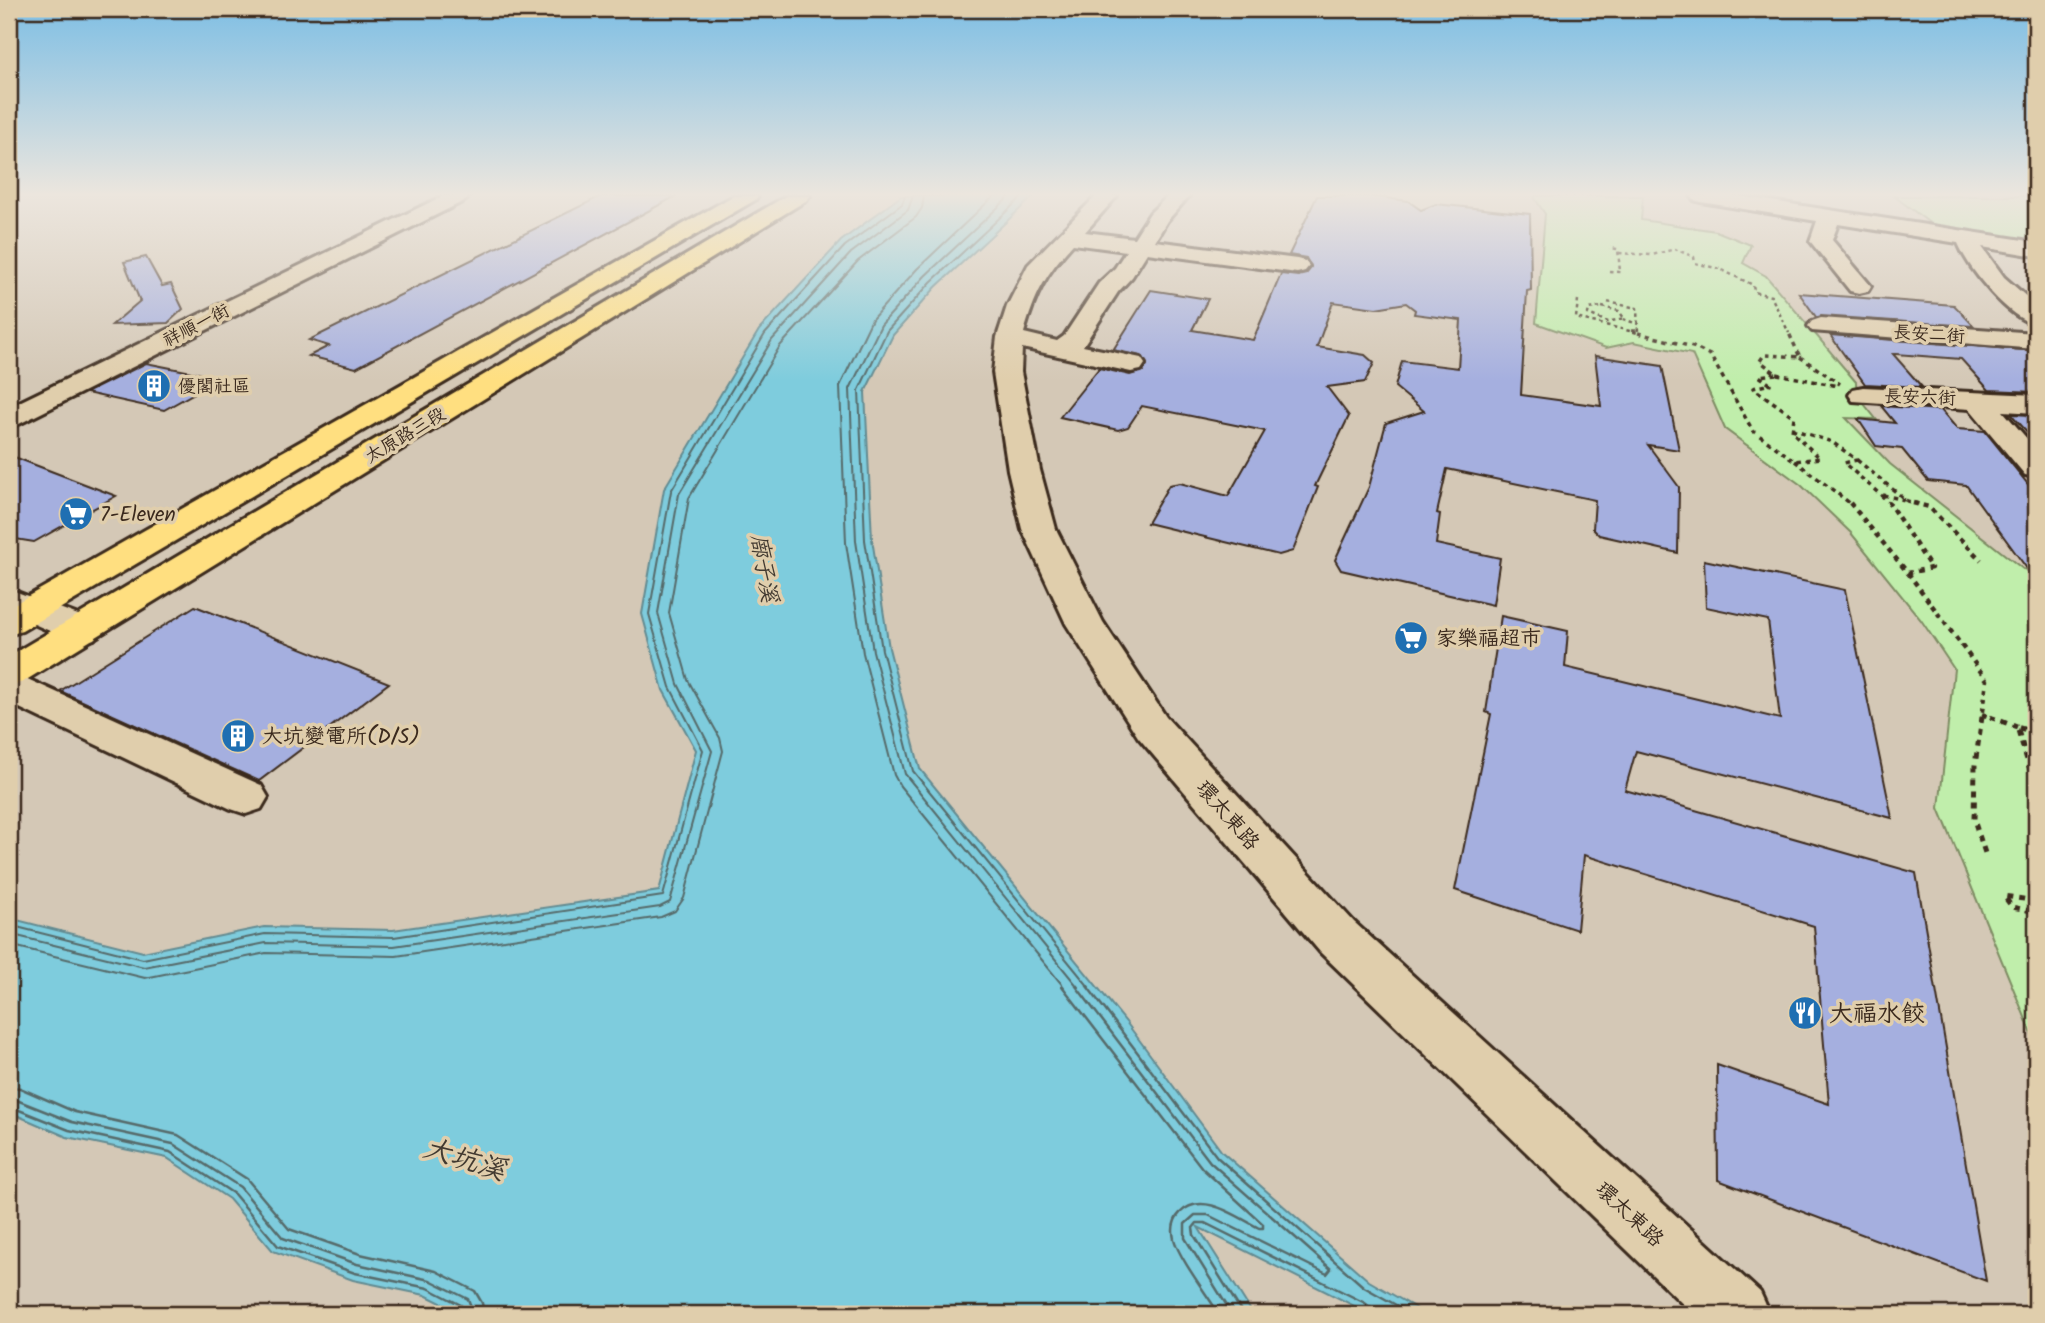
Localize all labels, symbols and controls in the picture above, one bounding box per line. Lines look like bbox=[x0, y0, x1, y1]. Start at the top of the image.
street label: 祥順一街 bbox=[158, 297, 235, 356]
street label: 長安二街 bbox=[1892, 319, 1966, 352]
building icon: 優閣社區 bbox=[135, 367, 173, 405]
place label: 優閣社區 bbox=[178, 373, 250, 402]
street label: 長安六街 bbox=[1883, 383, 1956, 414]
street label: 太原路三段 bbox=[360, 401, 452, 472]
supermarket icon: 7-Eleven bbox=[57, 495, 95, 533]
place label: 7-Eleven bbox=[100, 499, 176, 532]
water label: 廍子溪 bbox=[739, 531, 787, 607]
supermarket icon: 家樂福超市 bbox=[1392, 619, 1430, 657]
place label: 家樂福超市 bbox=[1436, 623, 1541, 656]
building icon: 大坑變電所(D/S) bbox=[219, 717, 257, 755]
place label: 大坑變電所(D/S) bbox=[262, 721, 420, 754]
street label: 環太東路 bbox=[1187, 773, 1267, 859]
restaurant icon: 大福水餃 bbox=[1786, 994, 1824, 1032]
place label: 大福水餃 bbox=[1829, 995, 1925, 1034]
water label: 大坑溪 bbox=[418, 1127, 513, 1195]
street label: 環太東路 bbox=[1587, 1174, 1671, 1256]

